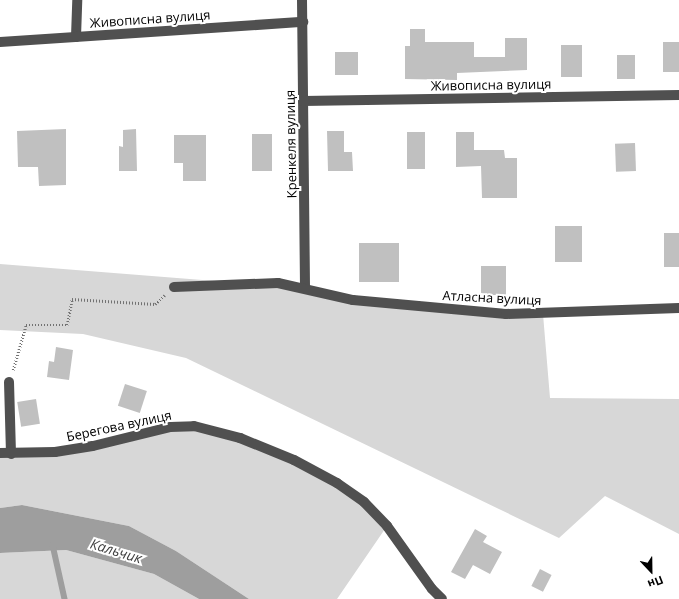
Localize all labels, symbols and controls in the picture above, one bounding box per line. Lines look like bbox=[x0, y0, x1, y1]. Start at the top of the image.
street label: Живописна вулиця bbox=[89, 7, 211, 31]
street label: Живописна вулиця bbox=[430, 76, 552, 94]
street label: Кренкеля вулиця bbox=[282, 90, 300, 198]
street label: Атласна вулиця bbox=[442, 288, 542, 308]
street label: Берегова вулиця bbox=[65, 407, 173, 445]
water label: Кальчик bbox=[88, 535, 144, 567]
north arrow bbox=[631, 551, 671, 591]
text: Пн bbox=[646, 573, 666, 592]

